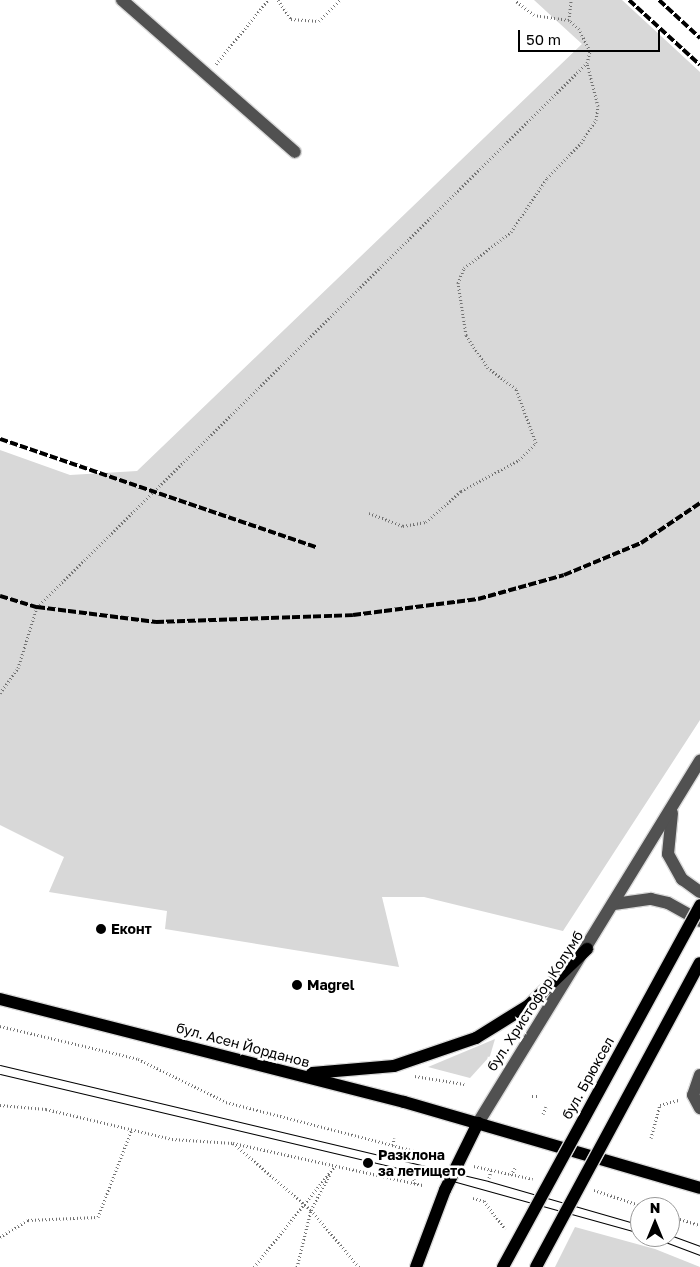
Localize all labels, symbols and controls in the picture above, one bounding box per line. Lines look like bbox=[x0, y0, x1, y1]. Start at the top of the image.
scale bar bbox=[520, 20, 662, 52]
text: 50 m bbox=[526, 30, 561, 48]
place label: Еконт bbox=[111, 921, 152, 937]
marker: Еконт bbox=[95, 923, 107, 935]
street label: бул. Христофор Колумб bbox=[483, 928, 587, 1074]
place label: Magrel bbox=[307, 977, 354, 993]
marker: Magrel bbox=[291, 979, 303, 991]
street label: бул. Асен Йорданов bbox=[174, 1019, 312, 1071]
street label: бул. Брюксел bbox=[558, 1034, 618, 1122]
place label: Разклона за летището bbox=[378, 1147, 466, 1180]
marker: Разклона за летището bbox=[362, 1157, 374, 1169]
north arrow bbox=[630, 1197, 680, 1247]
text: N bbox=[650, 1199, 660, 1216]

